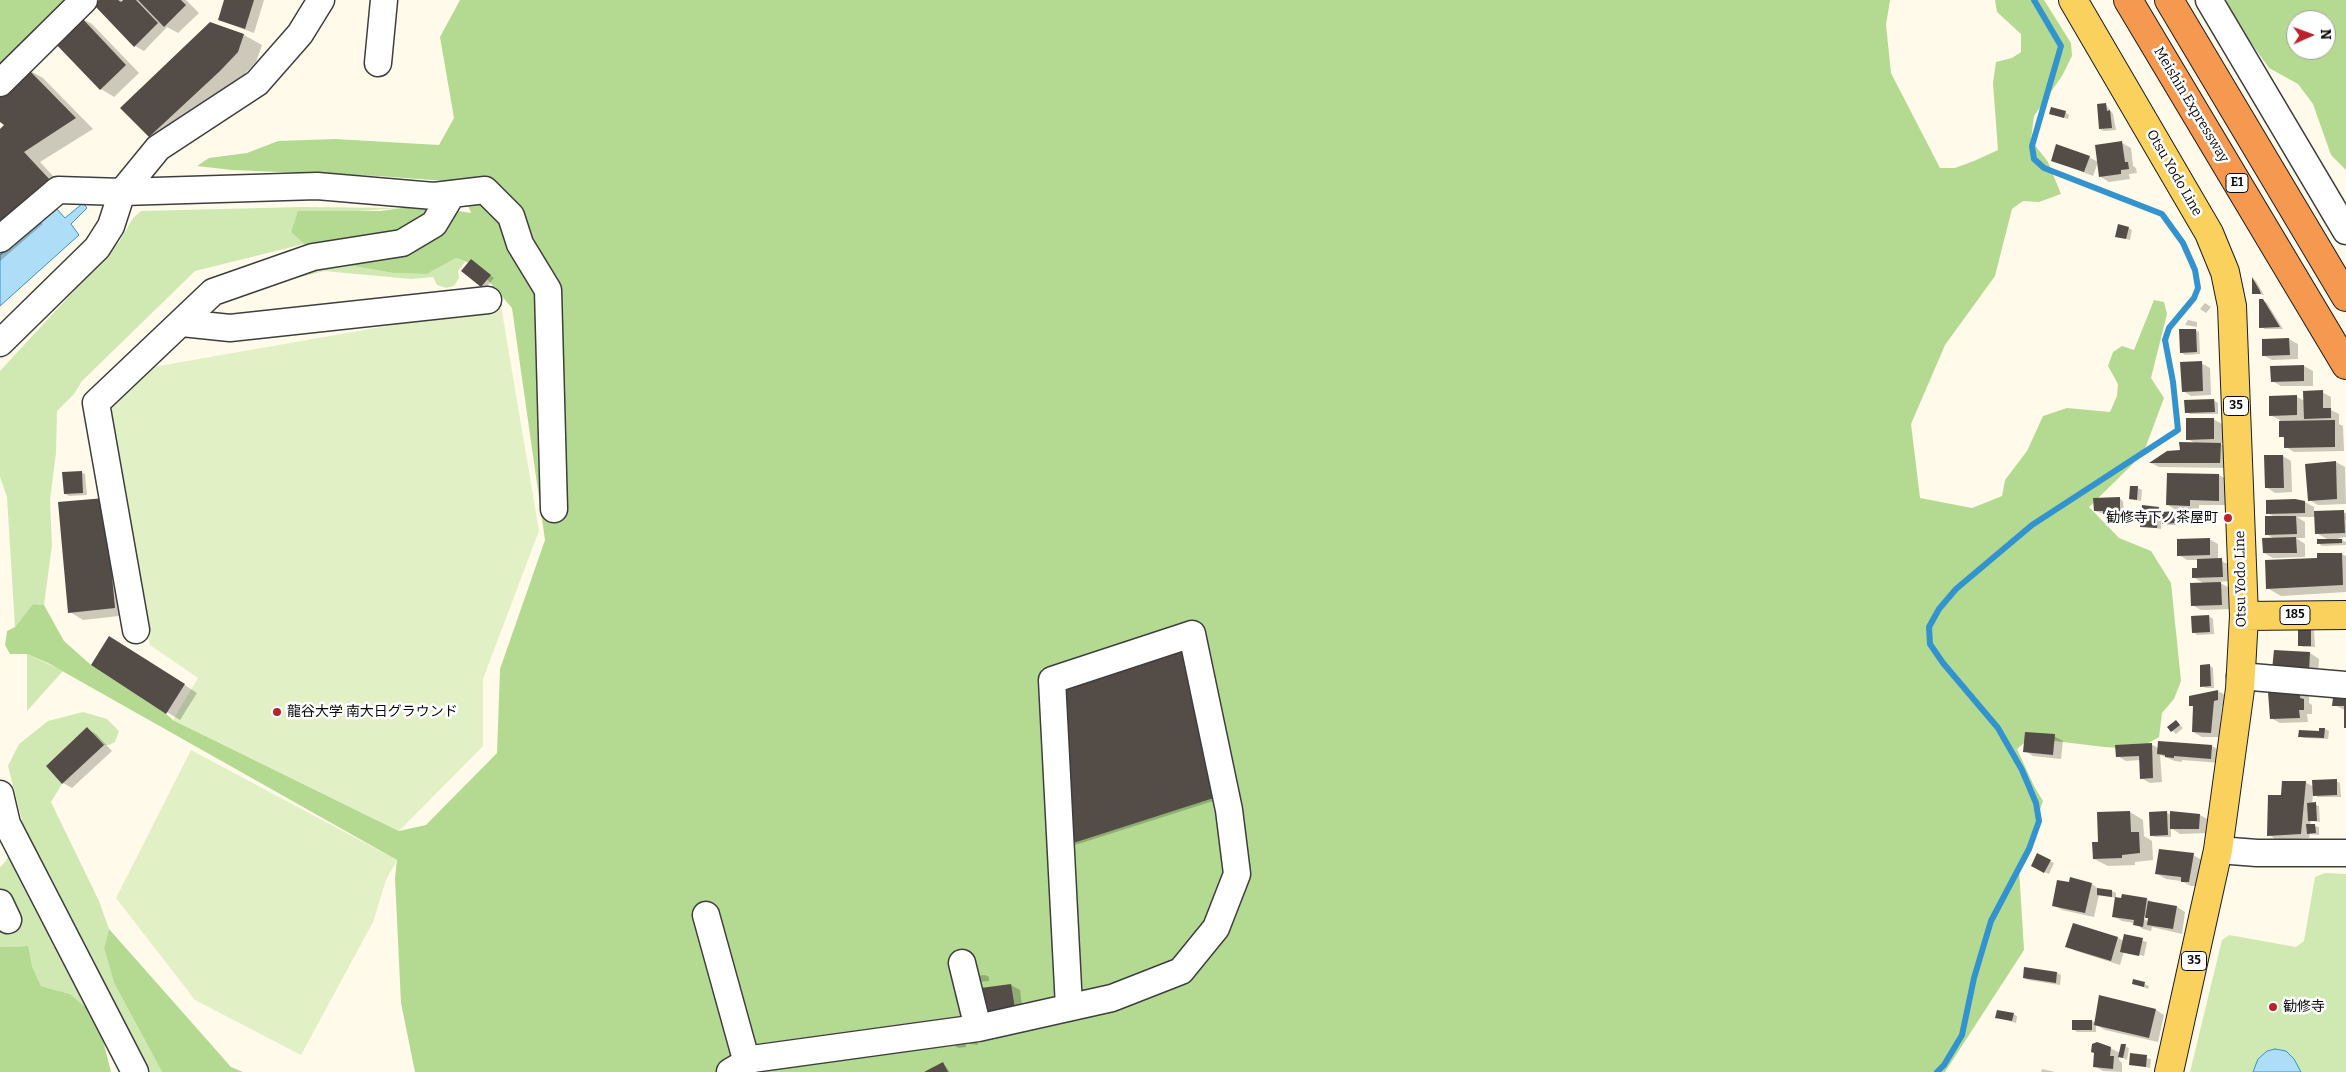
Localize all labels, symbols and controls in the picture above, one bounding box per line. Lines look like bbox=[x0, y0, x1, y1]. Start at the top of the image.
north arrow bbox=[2286, 10, 2336, 60]
text: N bbox=[2317, 29, 2334, 40]
street label: Meishin Expressway bbox=[2150, 44, 2232, 166]
street label: Otsu Yodo Line bbox=[2143, 127, 2205, 219]
road number: E1 bbox=[2226, 174, 2248, 192]
road number: 35 bbox=[2224, 396, 2248, 416]
place label: 勧修寺下ノ茶屋町 bbox=[2106, 510, 2218, 526]
marker: 勧修寺下ノ茶屋町 bbox=[2222, 512, 2234, 524]
street label: Otsu Yodo Line bbox=[2232, 530, 2250, 628]
road number: 185 bbox=[2280, 606, 2310, 624]
place label: 龍谷大学 南大日グラウンド bbox=[287, 704, 458, 720]
marker: 龍谷大学 南大日グラウンド bbox=[271, 706, 283, 718]
road number: 35 bbox=[2182, 951, 2206, 970]
place label: 勧修寺 bbox=[2283, 999, 2325, 1015]
marker: 勧修寺 bbox=[2267, 1001, 2279, 1013]

